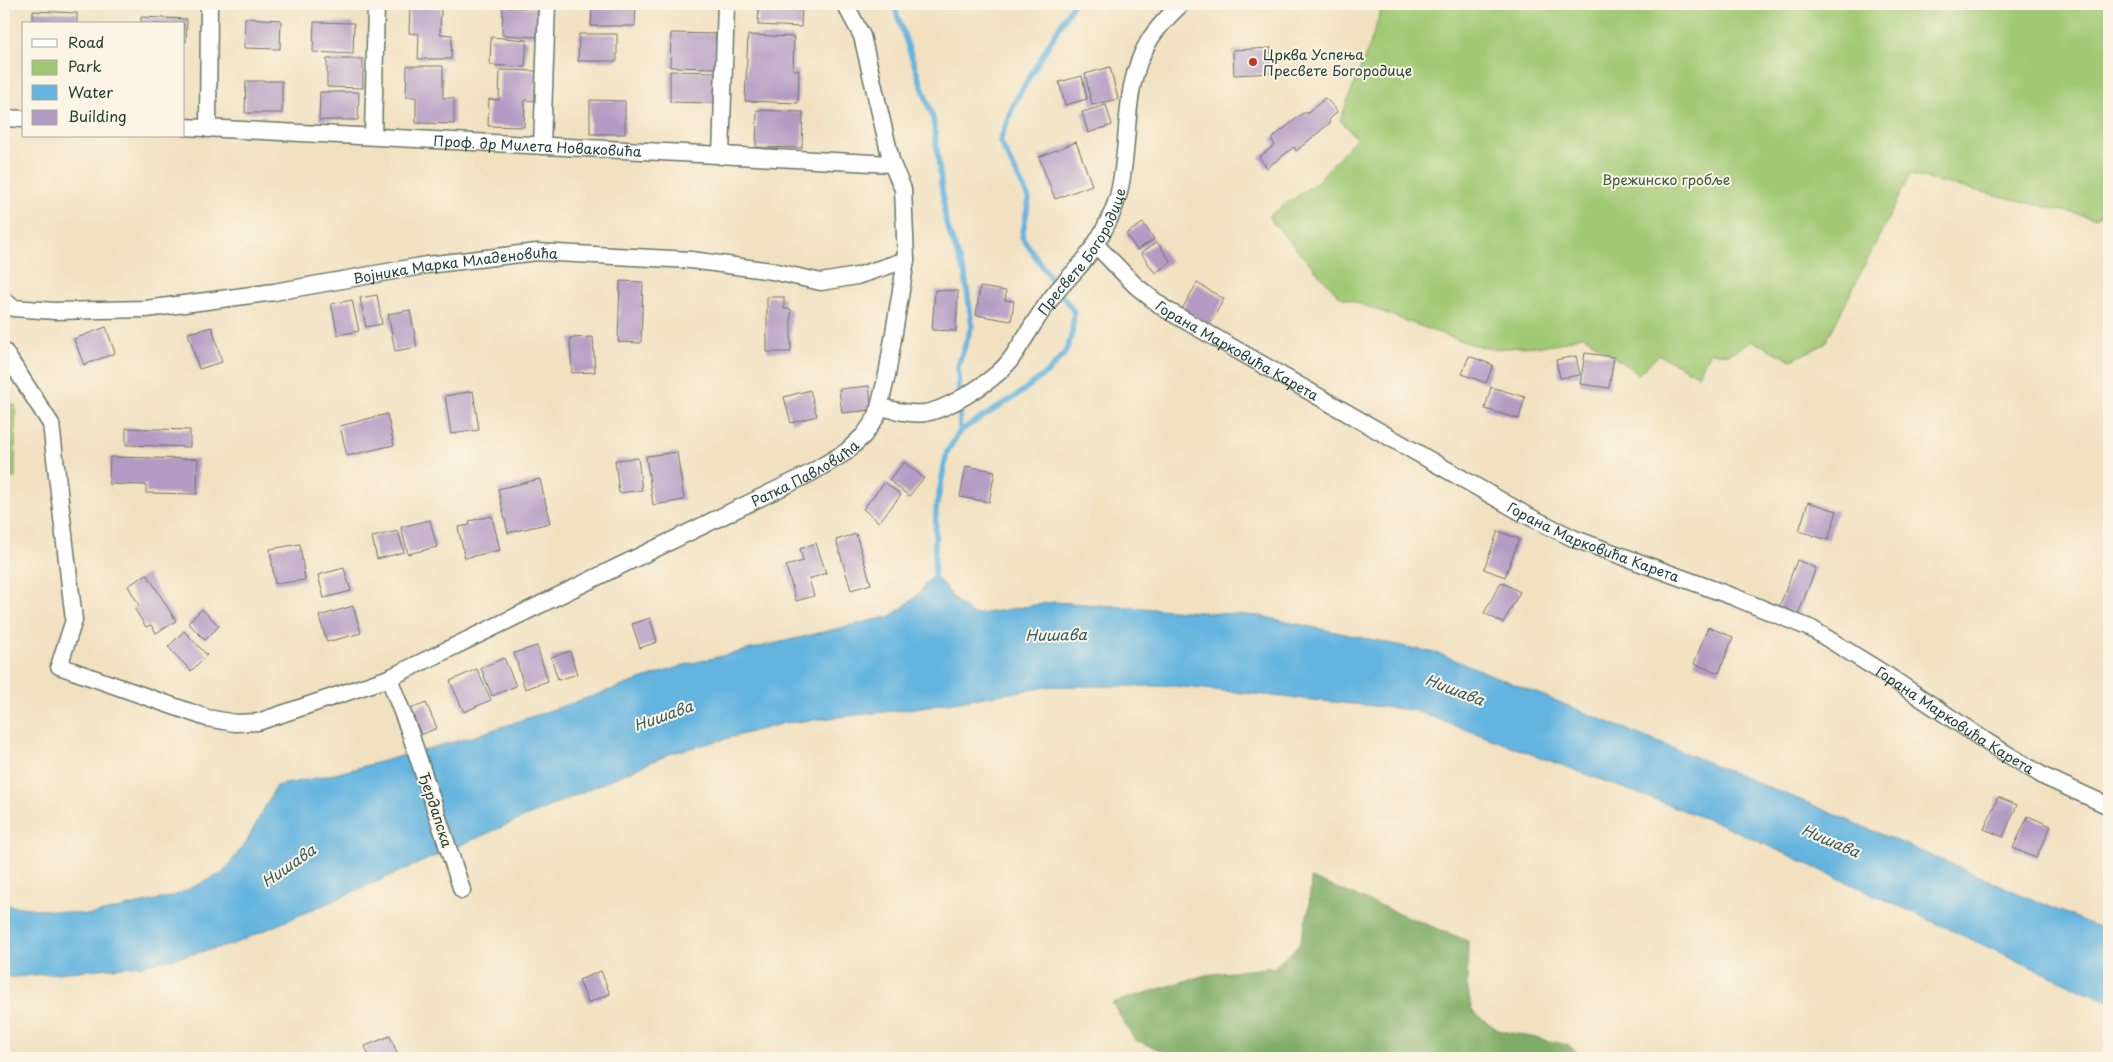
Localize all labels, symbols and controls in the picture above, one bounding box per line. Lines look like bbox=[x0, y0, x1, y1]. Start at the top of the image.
legend bbox=[22, 22, 185, 138]
text: Road bbox=[68, 30, 104, 53]
place label: Црква Успења Пресвете Богородице bbox=[1263, 44, 1412, 81]
text: Park bbox=[68, 54, 102, 77]
marker: Црква Успења Пресвете Богородице bbox=[1247, 56, 1259, 68]
text: Water bbox=[68, 80, 113, 103]
text: Building bbox=[68, 104, 127, 127]
street label: Проф. др Милета Новаковића bbox=[433, 130, 642, 161]
park label: Врежинско гробље bbox=[1602, 169, 1730, 190]
street label: Пресвете Богородице bbox=[1032, 186, 1130, 319]
street label: Војника Марка Младеновића bbox=[351, 241, 559, 288]
street label: Горана Марковића Карета bbox=[1151, 295, 1323, 405]
street label: Ратка Павловића bbox=[747, 435, 863, 511]
street label: Горана Марковића Карета bbox=[1504, 496, 1683, 587]
water label: Нишава bbox=[1025, 622, 1087, 646]
street label: Горана Марковића Карета bbox=[1872, 661, 2039, 779]
water label: Нишава bbox=[1422, 667, 1488, 711]
water label: Нишава bbox=[630, 694, 696, 736]
street label: Ђердапска bbox=[414, 770, 458, 850]
water label: Нишава bbox=[1798, 817, 1864, 863]
water label: Нишава bbox=[256, 838, 320, 892]

